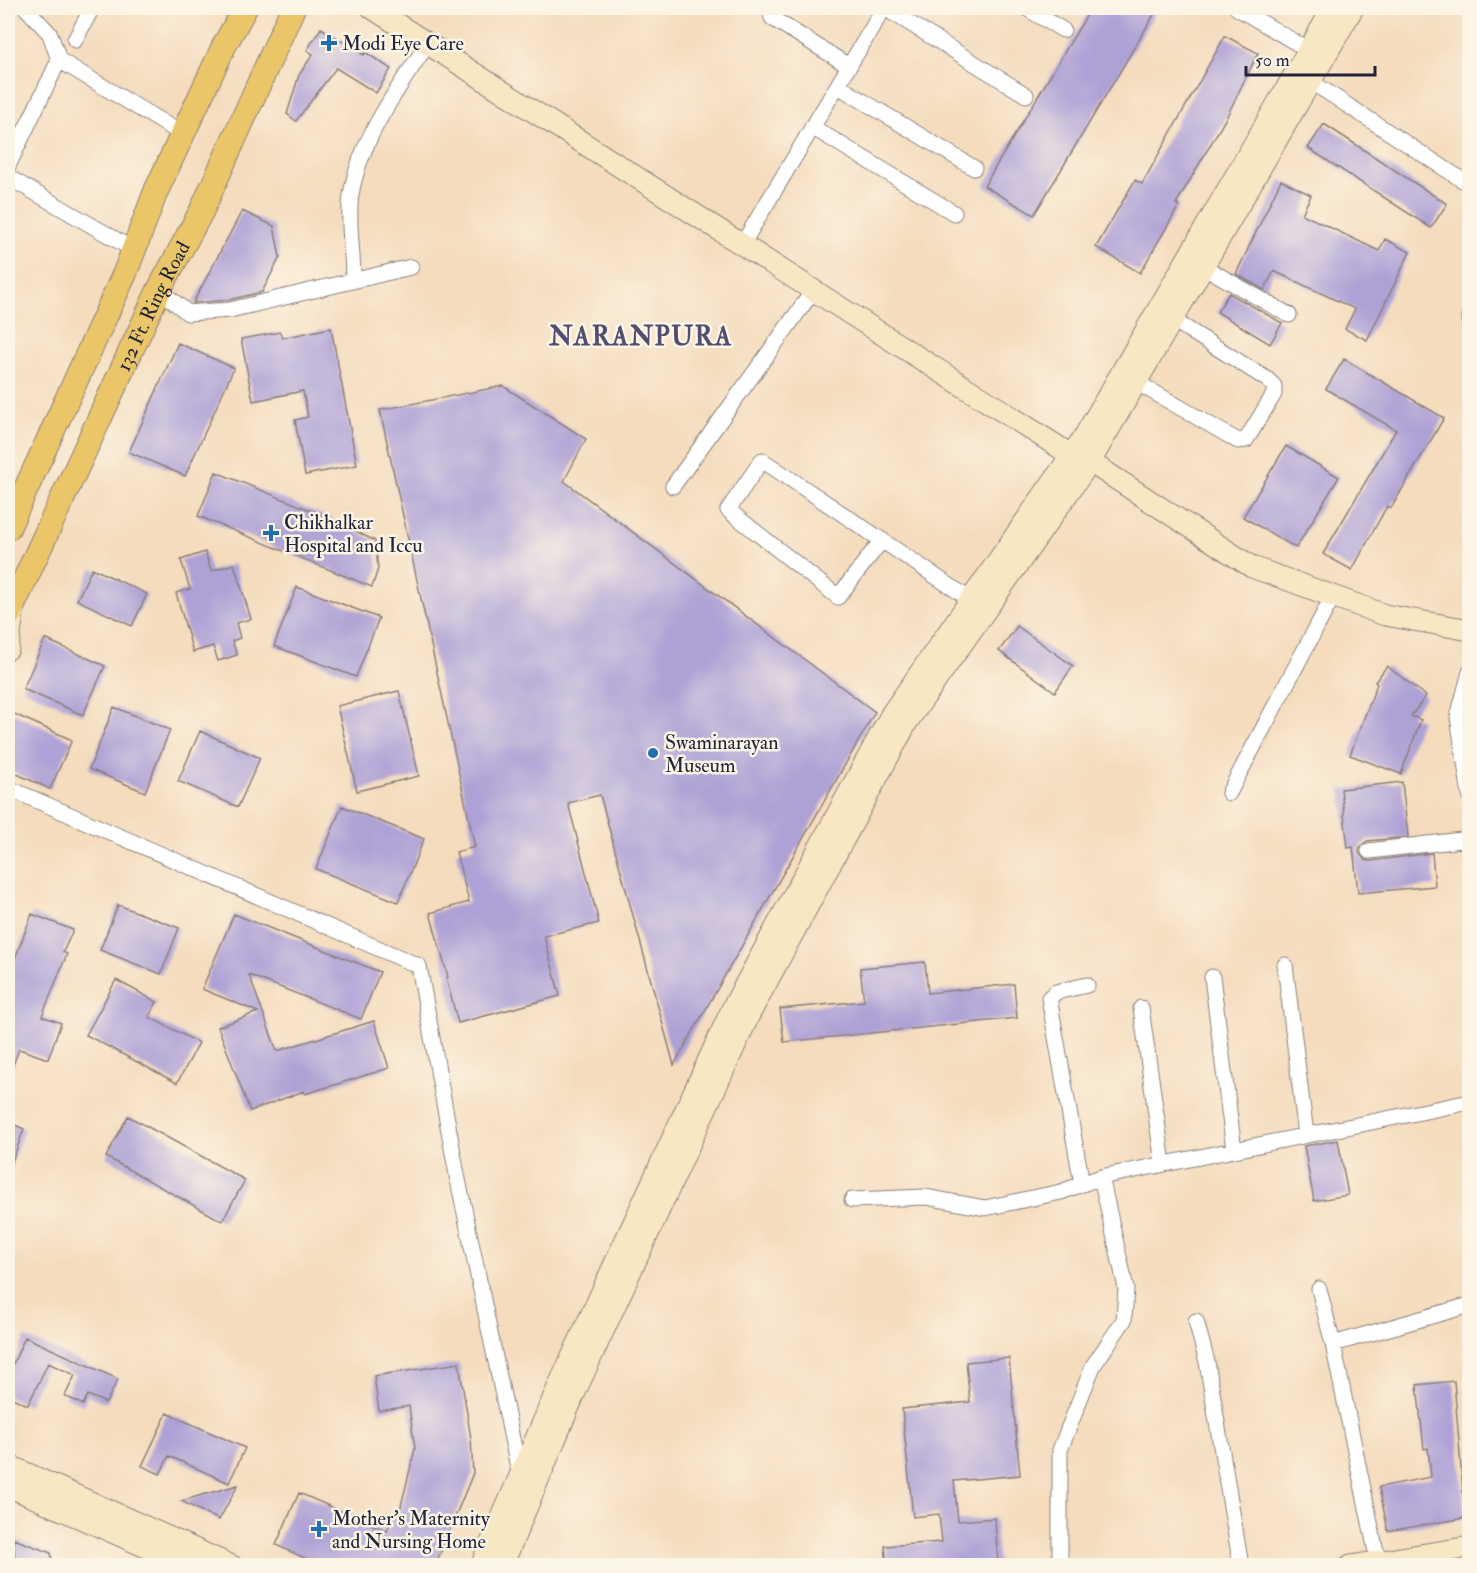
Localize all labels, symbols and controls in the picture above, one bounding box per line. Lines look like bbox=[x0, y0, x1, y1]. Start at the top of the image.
place label: Modi Eye Care bbox=[342, 31, 464, 56]
marker: Modi Eye Care bbox=[320, 34, 338, 52]
scale bar bbox=[1246, 39, 1375, 77]
text: 50 m bbox=[1255, 49, 1290, 72]
street label: 132 Ft. Ring Road bbox=[111, 237, 196, 375]
district label: NARANPURA bbox=[548, 321, 733, 353]
place label: Chikhalkar Hospital and Iccu bbox=[284, 510, 423, 559]
marker: Chikhalkar Hospital and Iccu bbox=[262, 524, 280, 542]
place label: Swaminarayan Museum bbox=[665, 730, 779, 778]
marker: Swaminarayan Museum bbox=[646, 746, 660, 760]
place label: Mother's Maternity and Nursing Home bbox=[332, 1506, 491, 1554]
marker: Mother's Maternity and Nursing Home bbox=[310, 1520, 328, 1538]

